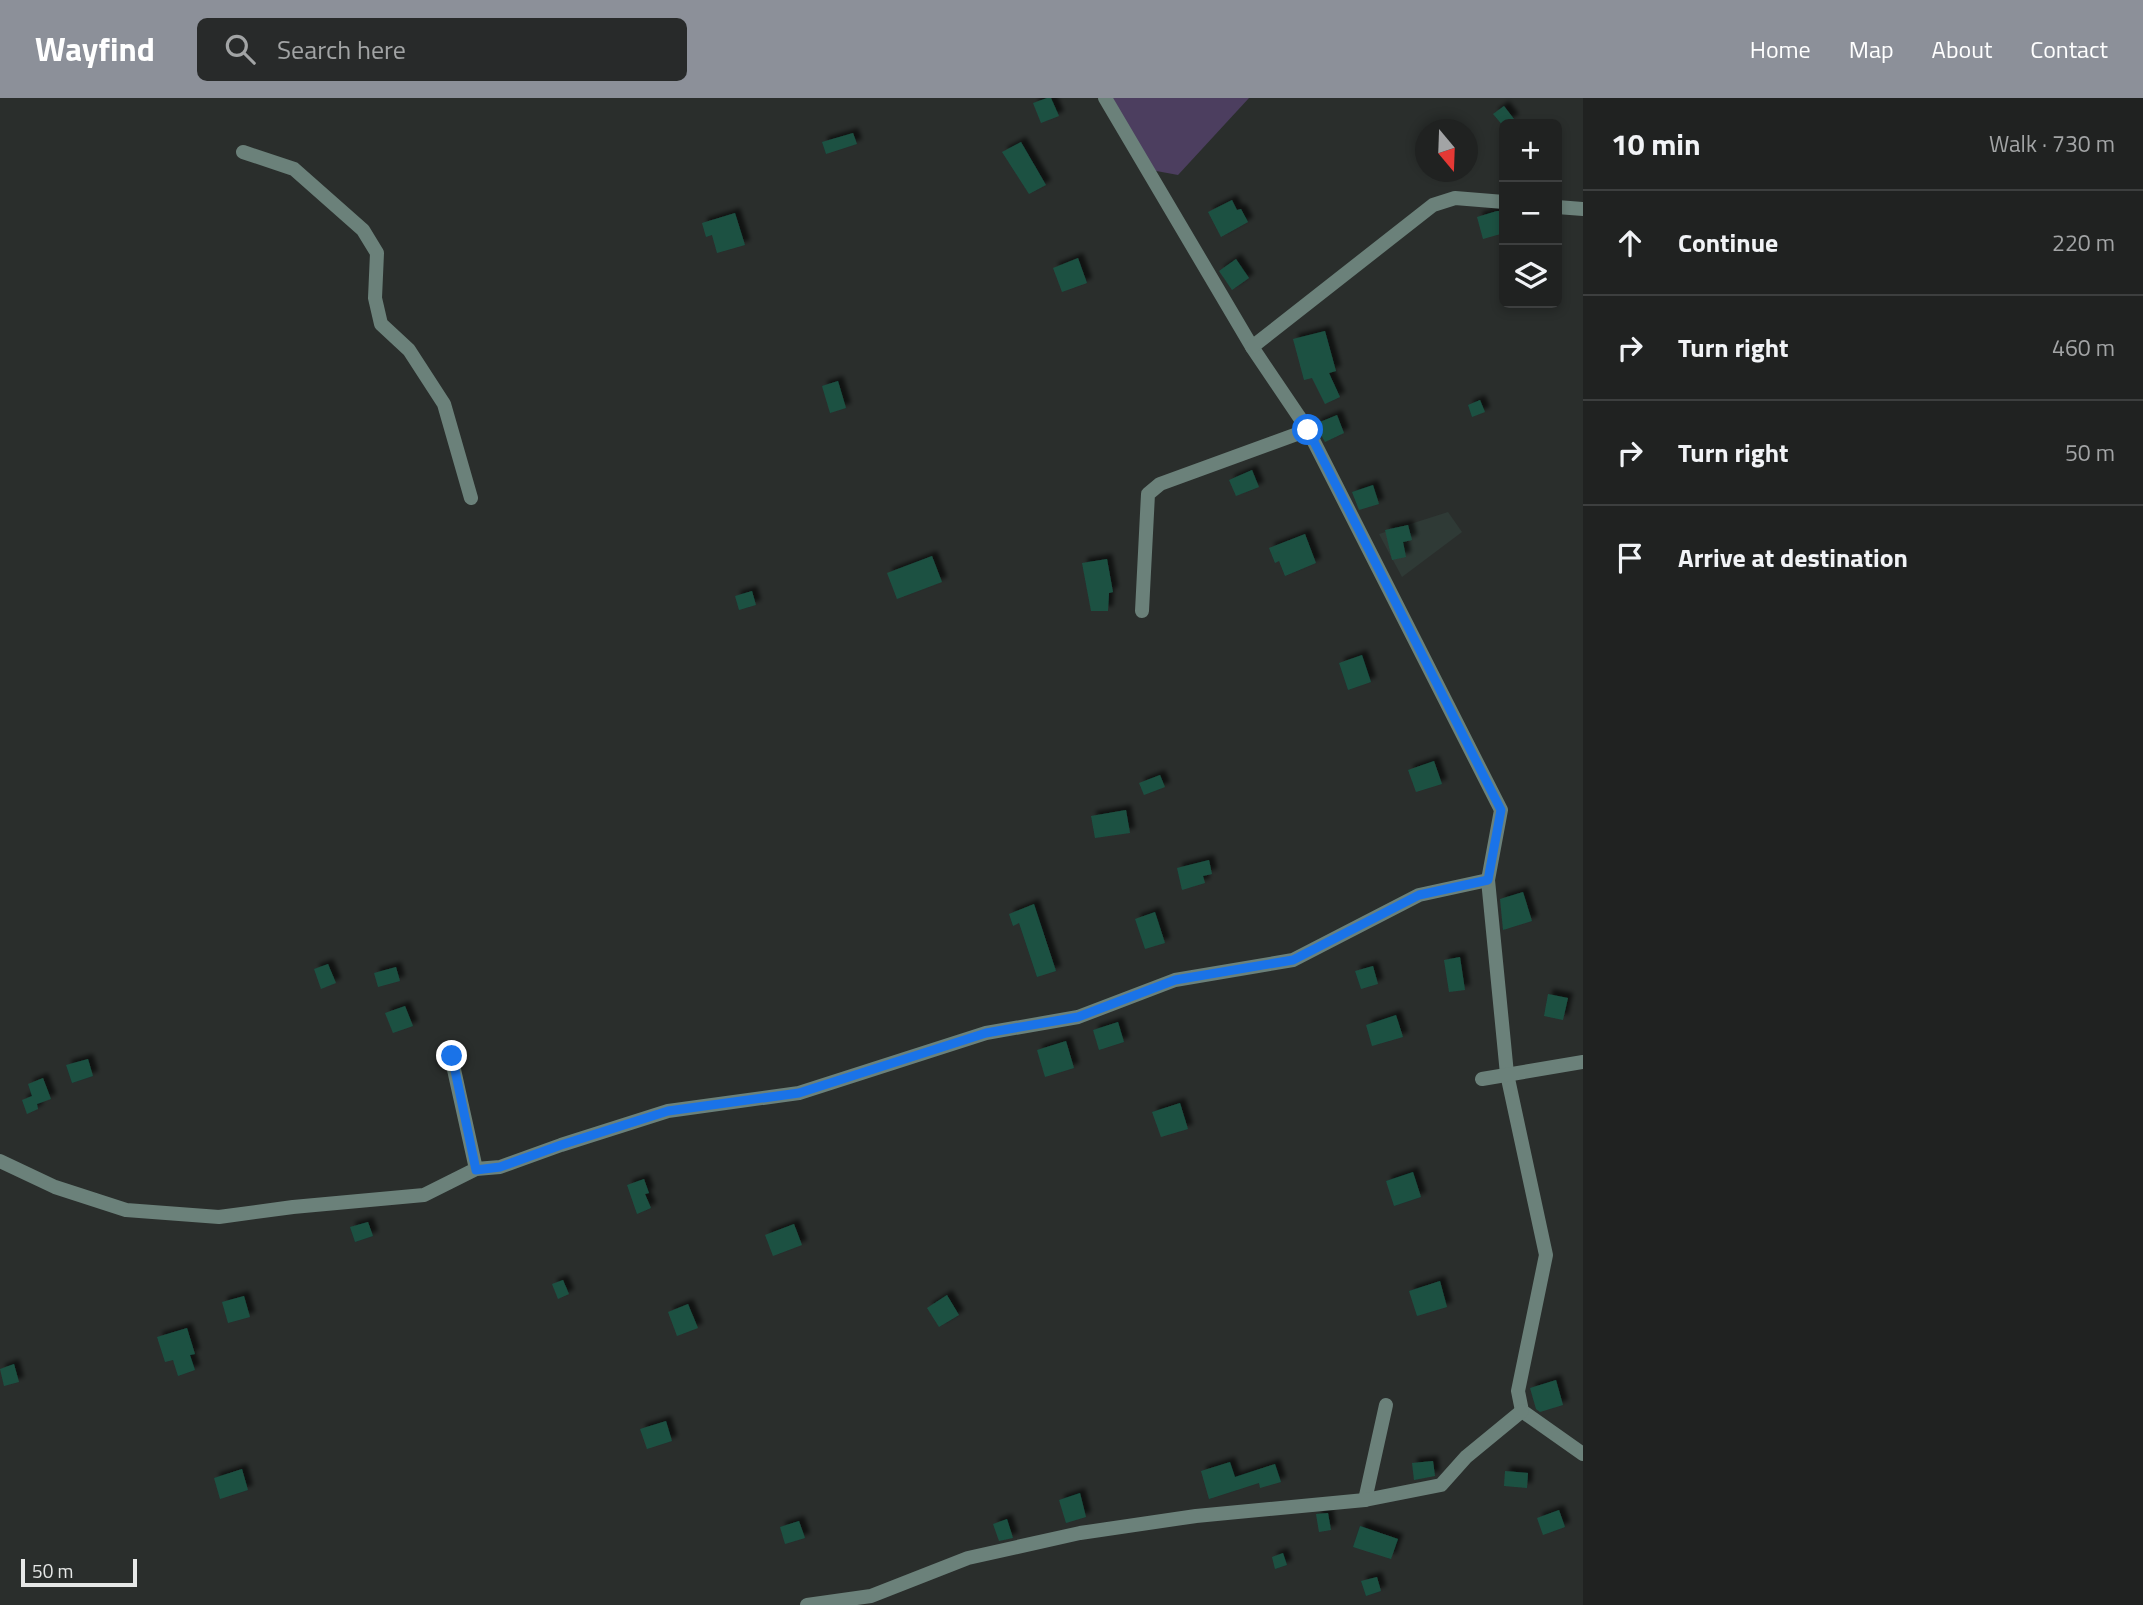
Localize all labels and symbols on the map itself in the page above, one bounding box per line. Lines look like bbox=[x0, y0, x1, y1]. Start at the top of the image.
north arrow bbox=[1415, 119, 1478, 182]
route start bbox=[1292, 414, 1323, 445]
route end bbox=[436, 1040, 467, 1071]
scale bar bbox=[21, 1556, 136, 1588]

